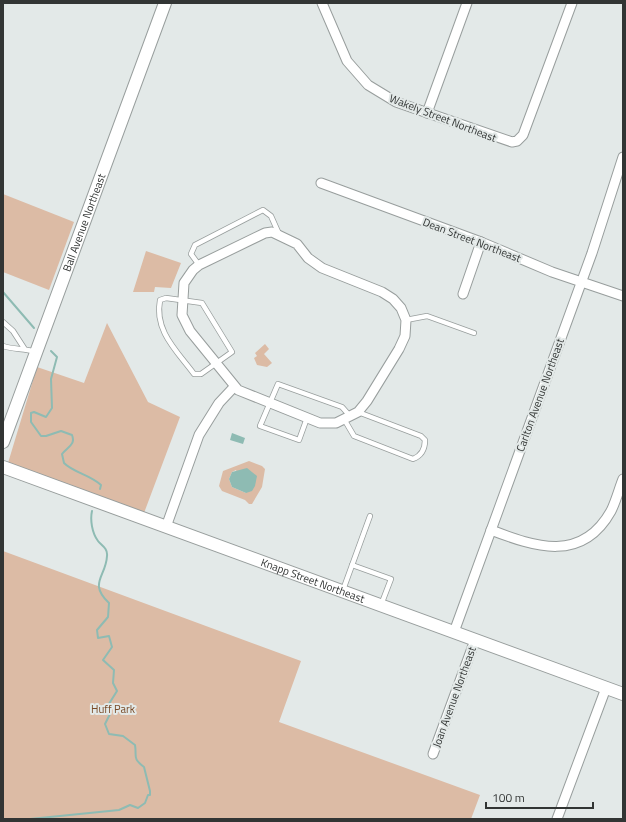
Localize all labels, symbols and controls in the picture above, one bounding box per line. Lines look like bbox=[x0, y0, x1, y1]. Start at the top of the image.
street label: Wakely Street Northeast bbox=[387, 90, 499, 146]
street label: Ball Avenue Northeast bbox=[59, 171, 109, 274]
street label: Dean Street Northeast bbox=[421, 214, 524, 266]
street label: Carlton Avenue Northeast bbox=[512, 336, 568, 454]
street label: Knapp Street Northeast bbox=[259, 554, 367, 607]
street label: Joan Avenue Northeast bbox=[428, 644, 480, 750]
park label: Huff Park bbox=[91, 701, 136, 717]
scale bar bbox=[486, 784, 593, 810]
text: 100 m bbox=[492, 788, 525, 807]

